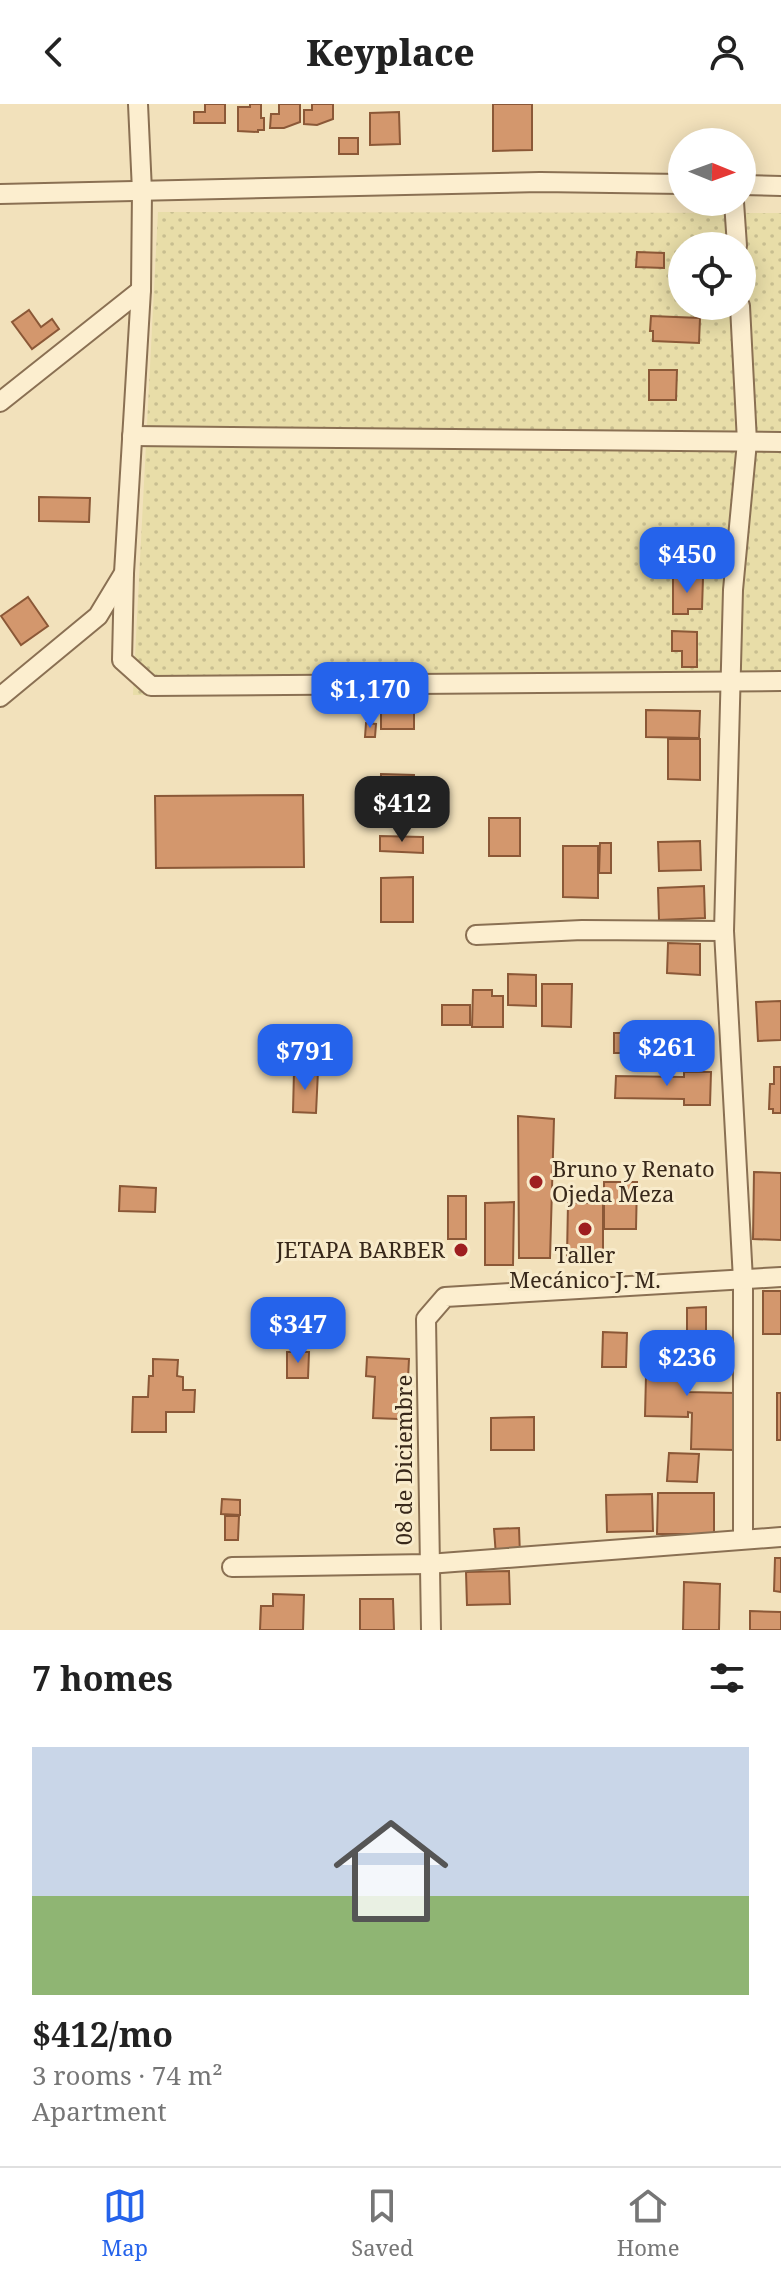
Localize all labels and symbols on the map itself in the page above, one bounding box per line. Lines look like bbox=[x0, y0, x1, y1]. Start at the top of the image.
north arrow bbox=[668, 128, 756, 216]
pin: $450 bbox=[640, 527, 734, 595]
pin: $1,170 bbox=[305, 662, 435, 730]
pin: $412 bbox=[355, 776, 449, 844]
pin: $261 bbox=[620, 1020, 714, 1088]
pin: $791 bbox=[258, 1024, 352, 1092]
place label: Bruno y Renato Ojeda Meza bbox=[552, 1153, 715, 1208]
marker: Bruno y Renato Ojeda Meza bbox=[527, 1173, 545, 1191]
marker: Taller Mecánico J. M. bbox=[576, 1220, 594, 1238]
place label: JETAPA BARBER bbox=[275, 1234, 446, 1264]
place label: Taller Mecánico J. M. bbox=[509, 1239, 661, 1294]
marker: JETAPA BARBER bbox=[452, 1241, 470, 1259]
pin: $347 bbox=[251, 1297, 345, 1365]
pin: $236 bbox=[640, 1330, 734, 1398]
street label: 08 de Diciembre bbox=[388, 1375, 418, 1545]

